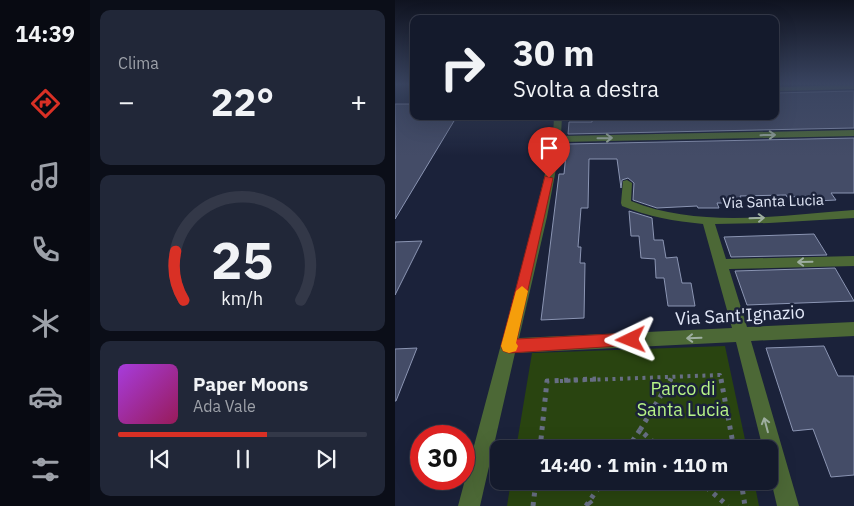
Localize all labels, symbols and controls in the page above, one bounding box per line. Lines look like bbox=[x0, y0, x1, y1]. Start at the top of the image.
text: 14:39 bbox=[15, 19, 75, 48]
text: 30 m bbox=[513, 30, 595, 76]
icon: right bbox=[430, 35, 495, 100]
text: Clima bbox=[118, 53, 159, 73]
text: Svolta a destra bbox=[513, 74, 659, 103]
text: 22° bbox=[211, 77, 274, 126]
text: − bbox=[118, 83, 135, 120]
text: + bbox=[350, 83, 367, 120]
icon: directions bbox=[28, 86, 63, 121]
pin bbox=[528, 127, 570, 178]
one-way arrow bbox=[760, 130, 776, 140]
one-way arrow bbox=[597, 133, 613, 143]
icon: arrive bbox=[535, 134, 563, 162]
icon: music bbox=[28, 159, 63, 194]
street label: Via Santa Lucia bbox=[722, 190, 824, 212]
one-way arrow bbox=[749, 214, 765, 223]
text: 25 bbox=[211, 226, 274, 293]
icon: phone bbox=[28, 232, 63, 267]
one-way arrow bbox=[798, 257, 814, 267]
text: km/h bbox=[222, 287, 264, 310]
street label: Via Sant'Ignazio bbox=[675, 300, 805, 330]
icon: climate bbox=[28, 306, 63, 341]
position arrow bbox=[604, 313, 656, 365]
one-way arrow bbox=[686, 333, 702, 342]
text: Paper Moons bbox=[193, 372, 308, 396]
park label: Parco di Santa Lucia bbox=[637, 377, 730, 421]
icon: car bbox=[28, 379, 63, 414]
text: Ada Vale bbox=[193, 396, 256, 416]
one-way arrow bbox=[761, 418, 771, 434]
speed limit sign: 30 bbox=[410, 425, 475, 490]
icon: previous bbox=[146, 445, 174, 473]
icon: pause bbox=[229, 445, 257, 473]
icon: next bbox=[312, 445, 340, 473]
icon: filters bbox=[28, 452, 63, 487]
text: 14:40 · 1 min · 110 m bbox=[540, 453, 728, 477]

